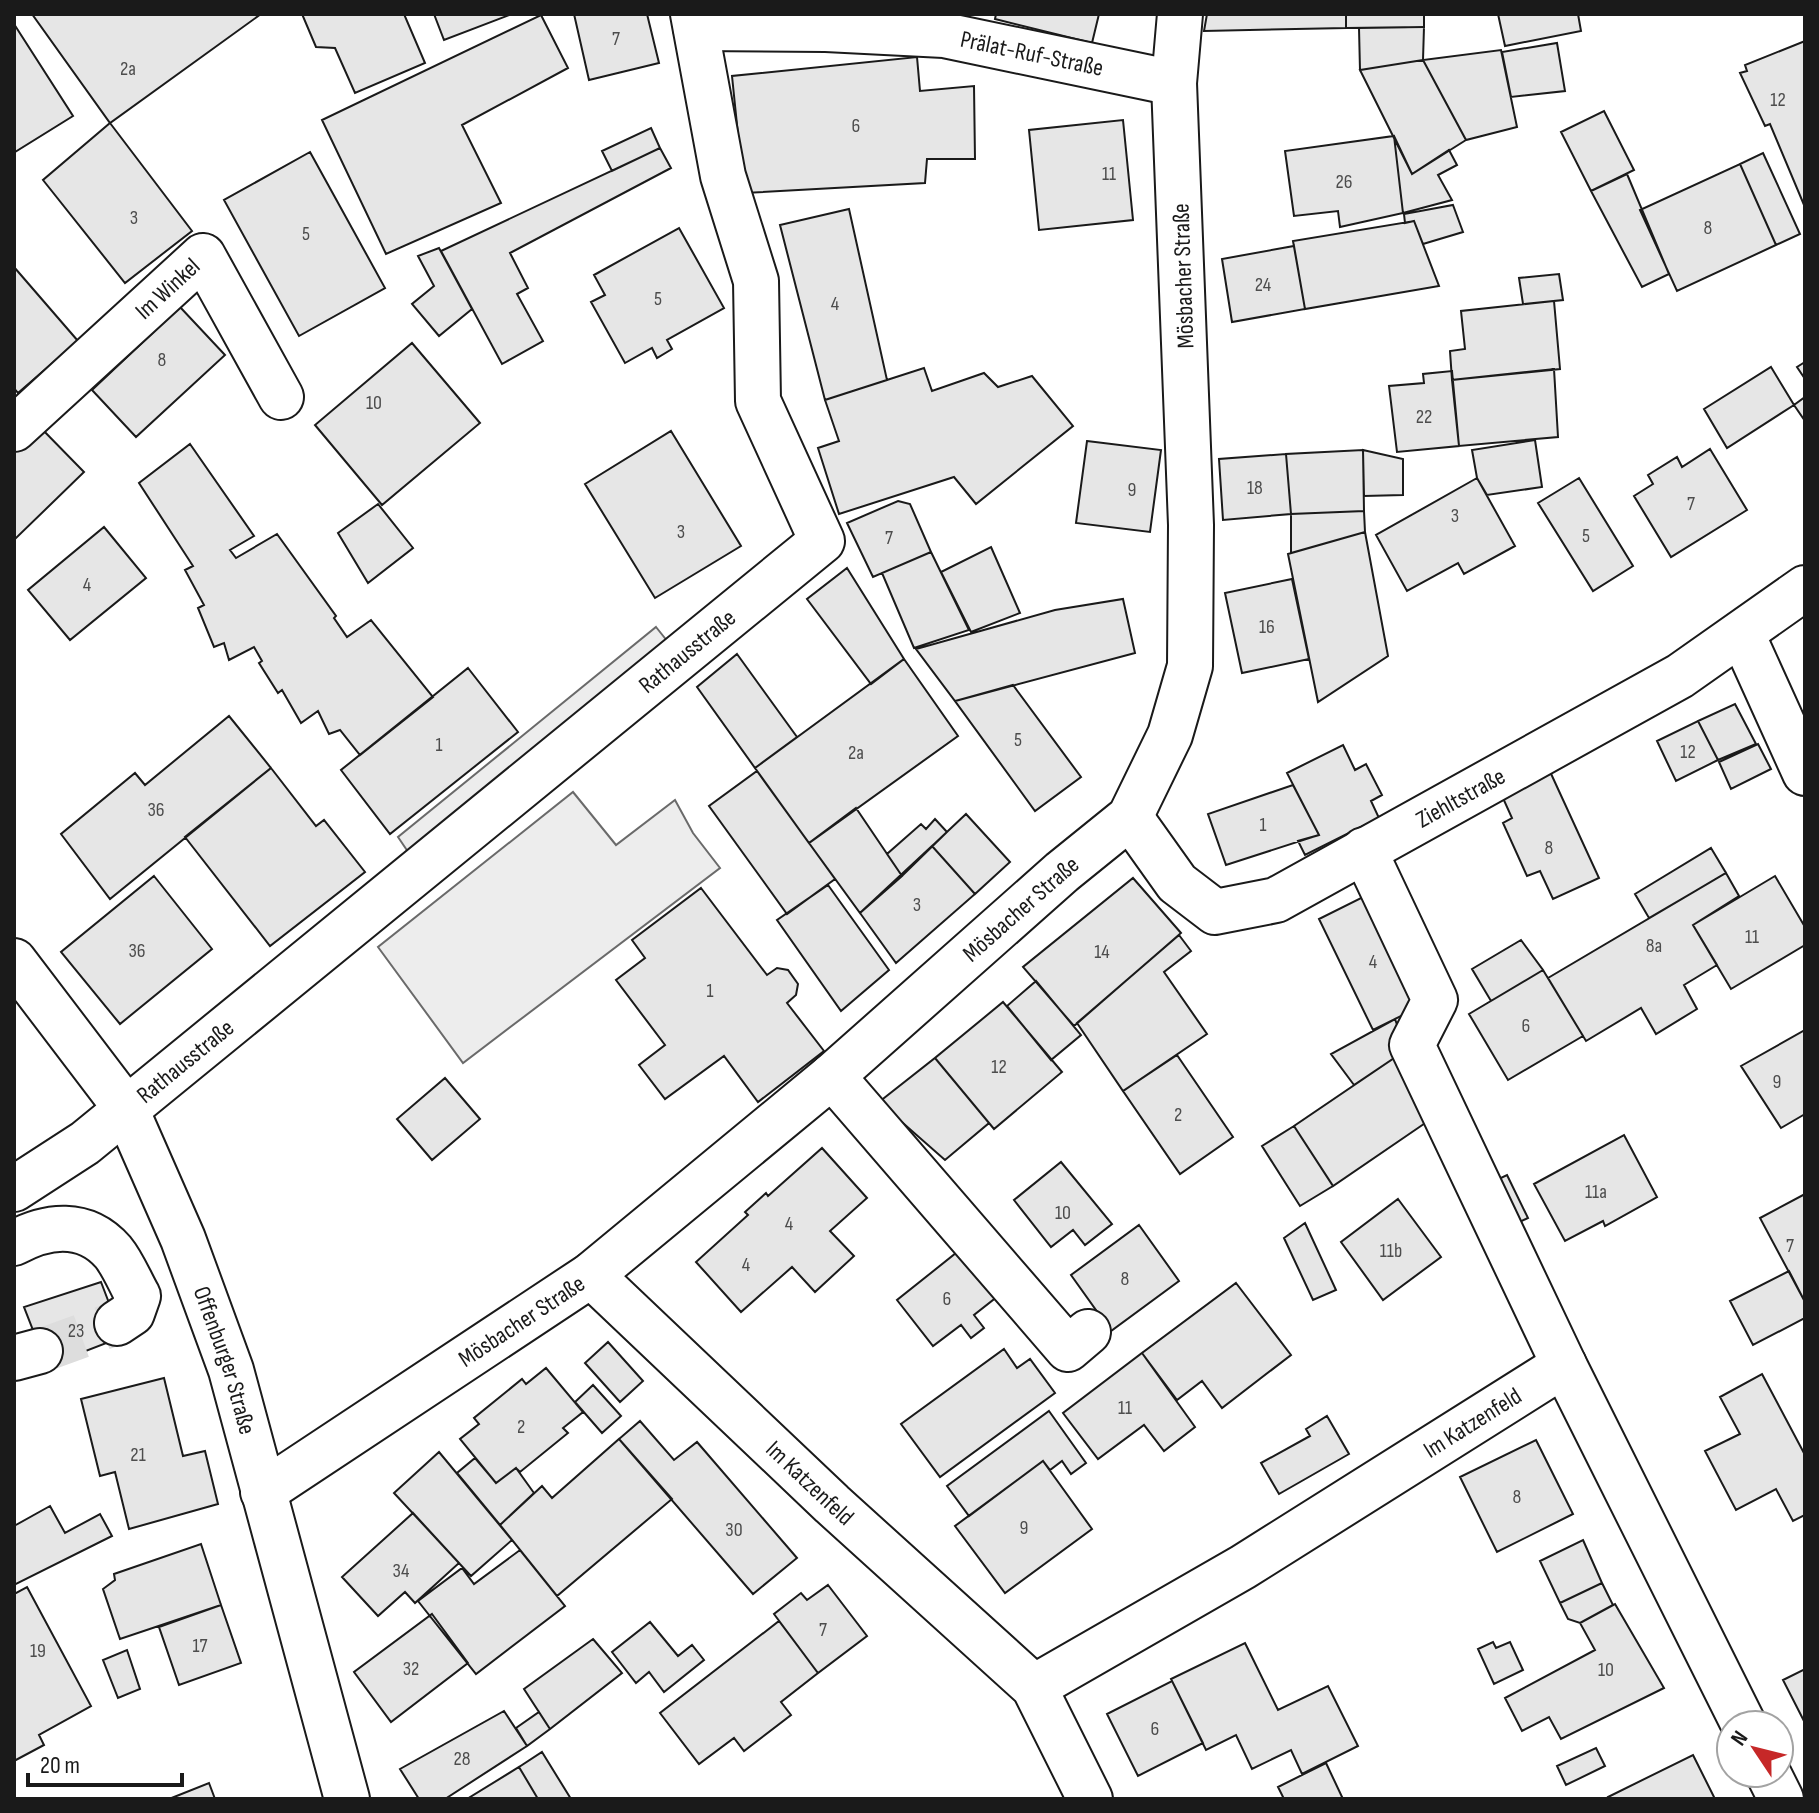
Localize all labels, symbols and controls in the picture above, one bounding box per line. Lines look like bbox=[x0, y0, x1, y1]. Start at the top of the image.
street label: Prälat-Ruf-Straße bbox=[958, 25, 1106, 83]
house number: 7 bbox=[612, 27, 620, 51]
house number: 2a bbox=[120, 57, 136, 81]
house number: 12 bbox=[1770, 88, 1786, 112]
house number: 6 bbox=[852, 114, 860, 138]
house number: 11 bbox=[1102, 162, 1116, 186]
house number: 26 bbox=[1336, 170, 1353, 194]
street label: Mösbacher Straße bbox=[1166, 203, 1201, 349]
house number: 3 bbox=[130, 206, 138, 230]
house number: 8 bbox=[1704, 216, 1712, 240]
house number: 5 bbox=[302, 222, 310, 246]
street label: Im Winkel bbox=[129, 252, 206, 326]
house number: 24 bbox=[1255, 273, 1271, 297]
house number: 5 bbox=[654, 287, 662, 311]
house number: 4 bbox=[831, 292, 839, 316]
house number: 8 bbox=[158, 348, 166, 372]
house number: 10 bbox=[366, 391, 382, 415]
house number: 22 bbox=[1416, 405, 1432, 429]
house number: 18 bbox=[1247, 476, 1263, 500]
house number: 9 bbox=[1128, 478, 1136, 502]
house number: 7 bbox=[1687, 492, 1695, 516]
house number: 3 bbox=[1451, 504, 1459, 528]
house number: 3 bbox=[677, 520, 685, 544]
house number: 5 bbox=[1582, 524, 1590, 548]
house number: 7 bbox=[885, 526, 893, 550]
house number: 4 bbox=[83, 573, 91, 597]
street label: Rathausstraße bbox=[633, 603, 742, 700]
house number: 16 bbox=[1259, 615, 1275, 639]
house number: 5 bbox=[1014, 728, 1022, 752]
house number: 1 bbox=[436, 733, 443, 757]
house number: 12 bbox=[1680, 740, 1696, 764]
house number: 2a bbox=[848, 741, 864, 765]
street label: Ziehltstraße bbox=[1411, 762, 1510, 834]
house number: 36 bbox=[147, 798, 165, 822]
house number: 1 bbox=[1260, 813, 1267, 837]
house number: 8 bbox=[1545, 836, 1553, 860]
street label: Mösbacher Straße bbox=[957, 850, 1085, 968]
house number: 3 bbox=[913, 893, 921, 917]
house number: 11 bbox=[1745, 925, 1759, 949]
house number: 8a bbox=[1646, 934, 1662, 958]
house number: 36 bbox=[128, 939, 146, 963]
house number: 14 bbox=[1094, 940, 1110, 964]
house number: 4 bbox=[1369, 950, 1377, 974]
house number: 1 bbox=[707, 979, 714, 1003]
street label: Rathausstraße bbox=[131, 1013, 240, 1110]
house number: 6 bbox=[1522, 1014, 1530, 1038]
house number: 12 bbox=[991, 1055, 1007, 1079]
house number: 9 bbox=[1773, 1070, 1781, 1094]
house number: 2 bbox=[1174, 1103, 1182, 1127]
house number: 11a bbox=[1585, 1180, 1607, 1204]
house number: 10 bbox=[1055, 1201, 1071, 1225]
house number: 4 bbox=[785, 1212, 793, 1236]
house number: 7 bbox=[1786, 1234, 1794, 1258]
house number: 11b bbox=[1380, 1239, 1402, 1263]
house number: 4 bbox=[742, 1253, 750, 1277]
house number: 8 bbox=[1121, 1267, 1129, 1291]
street label: Mösbacher Straße bbox=[453, 1269, 590, 1374]
street label: Offenburger Straße bbox=[187, 1282, 262, 1438]
house number: 6 bbox=[943, 1287, 951, 1311]
house number: 23 bbox=[68, 1319, 84, 1343]
street label: Im Katzenfeld bbox=[1418, 1381, 1527, 1465]
house number: 11 bbox=[1118, 1396, 1132, 1420]
house number: 2 bbox=[517, 1415, 525, 1439]
street label: Im Katzenfeld bbox=[760, 1435, 860, 1532]
house number: 21 bbox=[130, 1443, 146, 1467]
house number: 8 bbox=[1513, 1485, 1521, 1509]
house number: 9 bbox=[1020, 1516, 1028, 1540]
house number: 30 bbox=[725, 1518, 743, 1542]
house number: 34 bbox=[393, 1559, 409, 1583]
house number: 7 bbox=[819, 1618, 827, 1642]
house number: 17 bbox=[193, 1634, 207, 1658]
house number: 19 bbox=[30, 1639, 46, 1663]
house number: 32 bbox=[403, 1657, 419, 1681]
house number: 10 bbox=[1598, 1658, 1614, 1682]
north arrow bbox=[1715, 1709, 1795, 1789]
house number: 6 bbox=[1151, 1717, 1159, 1741]
text: N bbox=[1725, 1726, 1754, 1751]
scale bar bbox=[28, 1737, 182, 1787]
house number: 28 bbox=[454, 1747, 471, 1771]
text: 20 m bbox=[40, 1751, 80, 1780]

